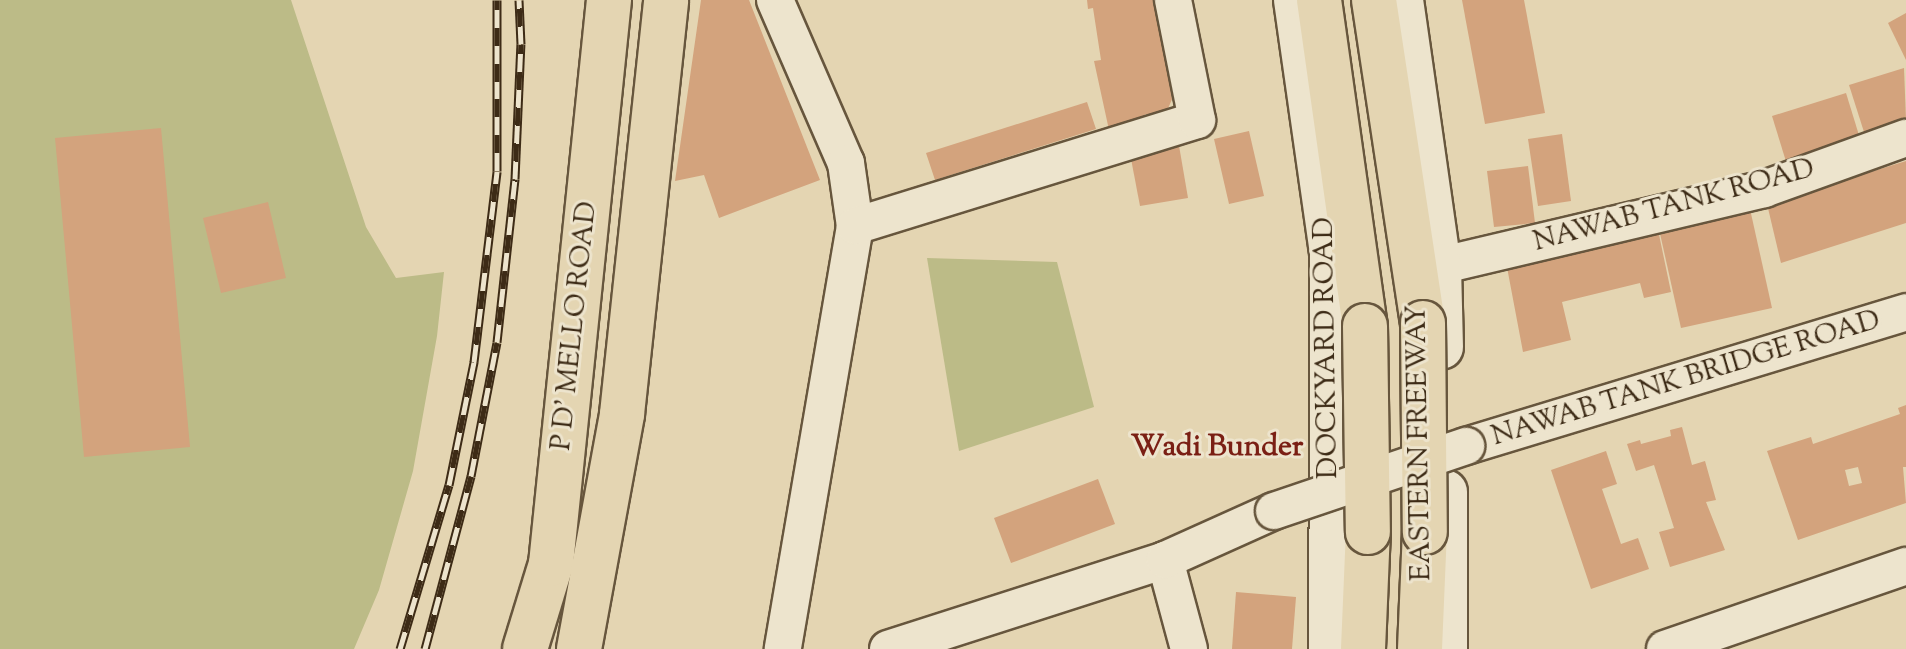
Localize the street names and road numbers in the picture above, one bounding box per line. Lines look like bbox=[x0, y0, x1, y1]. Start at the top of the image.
street label: NAWAB TANK ROAD bbox=[1530, 152, 1818, 260]
street label: P D' MELLO ROAD bbox=[545, 200, 605, 452]
street label: DOCKYARD ROAD bbox=[1308, 217, 1346, 479]
street label: NAWAB TANK BRIDGE ROAD bbox=[1488, 304, 1884, 454]
street label: EASTERN FREEWAY bbox=[1401, 305, 1439, 581]

